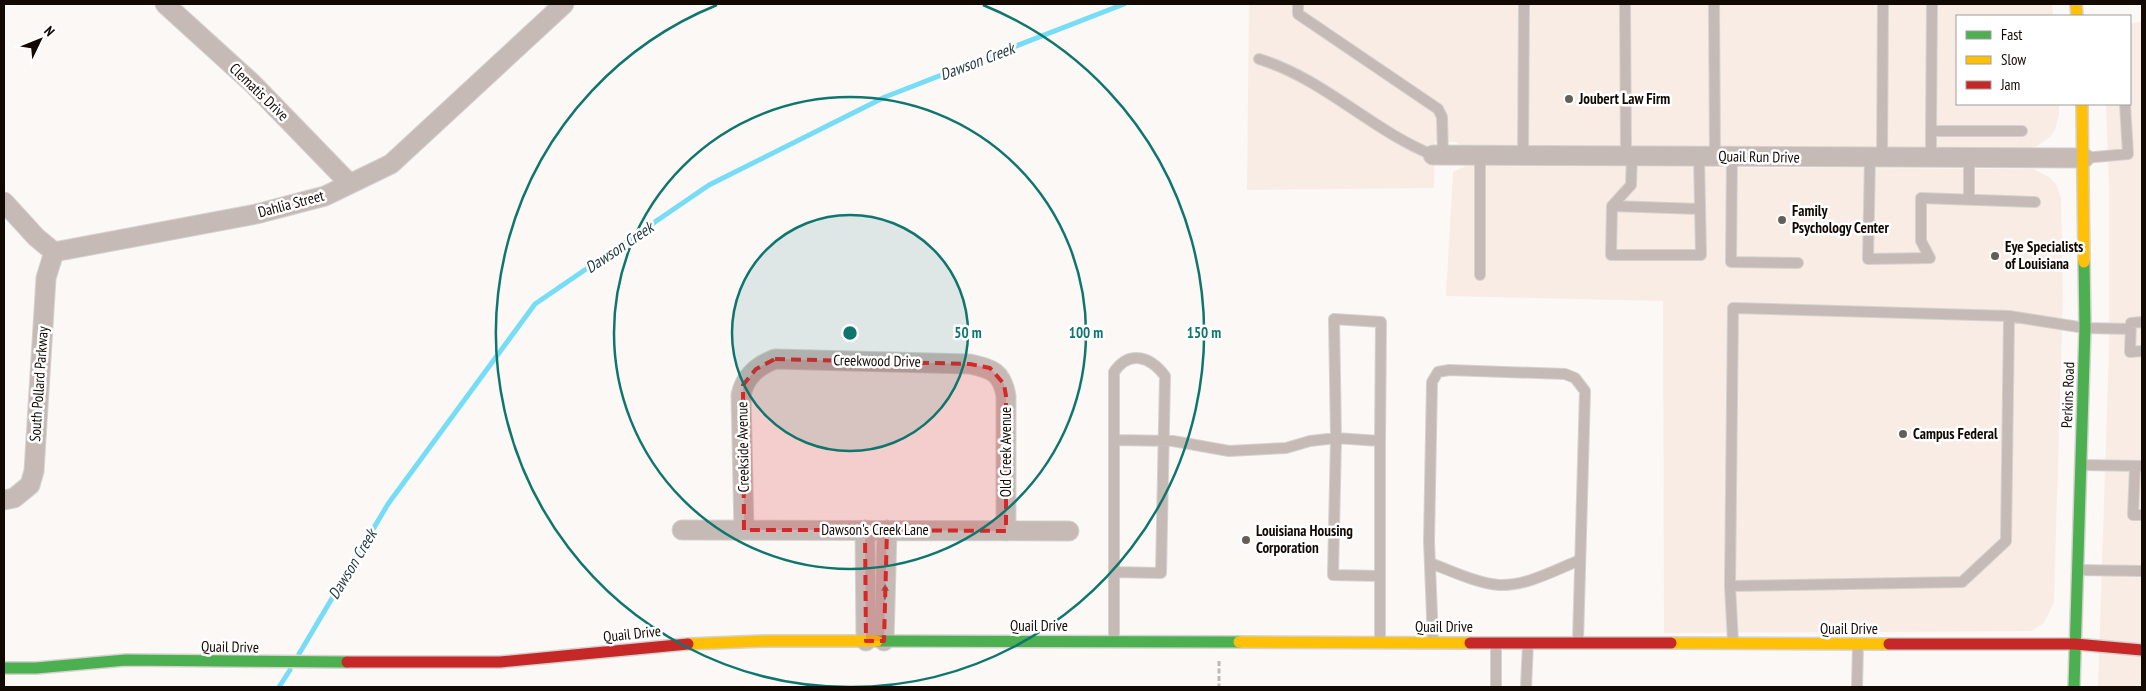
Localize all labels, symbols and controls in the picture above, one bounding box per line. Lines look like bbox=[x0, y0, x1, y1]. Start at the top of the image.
north arrow bbox=[15, 15, 65, 65]
legend bbox=[1956, 15, 2131, 105]
text: N bbox=[40, 22, 59, 40]
text: Fast bbox=[2001, 25, 2022, 44]
water label: Dawson Creek bbox=[937, 37, 1019, 84]
text: Slow bbox=[2001, 50, 2026, 69]
street label: Clematis Drive bbox=[226, 59, 293, 125]
text: Jam bbox=[2000, 75, 2020, 94]
place label: Joubert Law Firm bbox=[1578, 89, 1670, 108]
marker: Joubert Law Firm bbox=[1563, 93, 1575, 105]
street label: Quail Run Drive bbox=[1718, 146, 1800, 167]
street label: Dahlia Street bbox=[256, 186, 326, 221]
place label: Family Psychology Center bbox=[1792, 201, 1889, 237]
marker: Family Psychology Center bbox=[1776, 214, 1788, 226]
water label: Dawson Creek bbox=[581, 216, 658, 277]
place label: Eye Specialists of Louisiana bbox=[2005, 237, 2083, 273]
marker: Eye Specialists of Louisiana bbox=[1989, 250, 2001, 262]
text: 50 m bbox=[954, 323, 982, 342]
text: 100 m bbox=[1069, 323, 1103, 342]
text: 150 m bbox=[1187, 323, 1221, 342]
centre of rings bbox=[841, 324, 859, 342]
street label: South Pollard Parkway bbox=[25, 325, 52, 442]
street label: Creekwood Drive bbox=[833, 350, 921, 371]
street label: Perkins Road bbox=[2057, 362, 2078, 428]
street label: Creekside Avenue bbox=[732, 402, 753, 492]
street label: Old Creek Avenue bbox=[996, 407, 1015, 497]
place label: Campus Federal bbox=[1913, 424, 1998, 443]
marker: Campus Federal bbox=[1897, 428, 1909, 440]
street label: Dawson's Creek Lane bbox=[821, 520, 929, 539]
place label: Louisiana Housing Corporation bbox=[1256, 521, 1353, 557]
water label: Dawson Creek bbox=[323, 524, 382, 602]
marker: Louisiana Housing Corporation bbox=[1240, 534, 1252, 546]
one-way arrow bbox=[882, 584, 890, 600]
street label: Quail Drive bbox=[1010, 616, 1068, 635]
street label: Quail Drive bbox=[1415, 617, 1473, 636]
street label: Quail Drive bbox=[1820, 619, 1878, 638]
street label: Quail Drive bbox=[602, 621, 662, 646]
street label: Quail Drive bbox=[201, 636, 259, 657]

